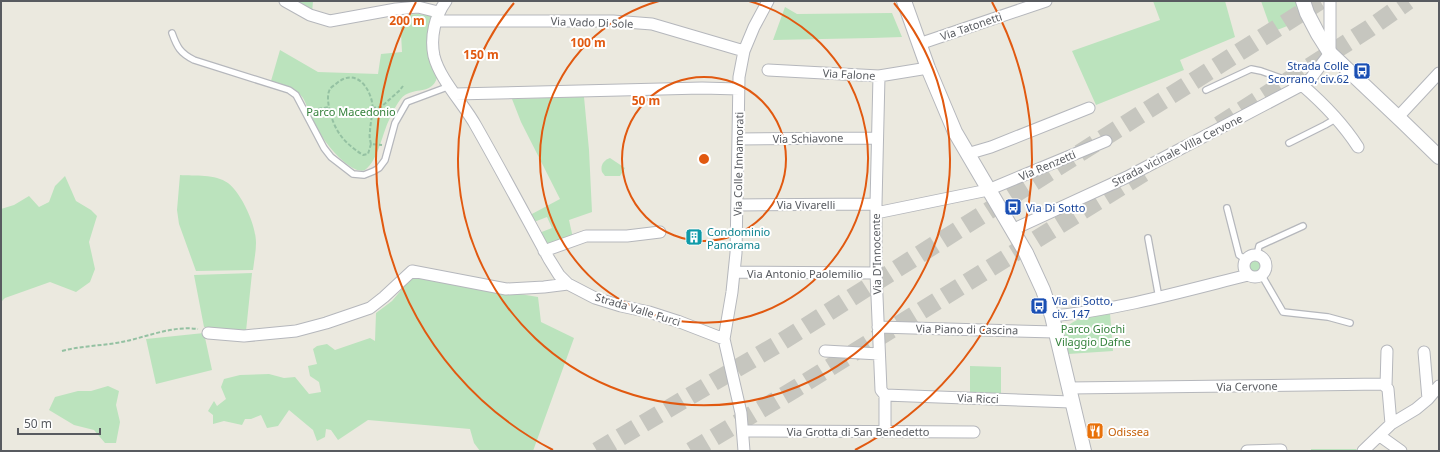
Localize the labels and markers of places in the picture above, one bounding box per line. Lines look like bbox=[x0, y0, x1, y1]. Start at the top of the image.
place label: Strada Colle Scorrano, civ.62 bbox=[1268, 58, 1349, 86]
bus stop icon: Strada Colle Scorrano, civ.62 bbox=[1352, 61, 1372, 81]
centre of rings bbox=[697, 152, 711, 166]
bus stop icon: Via Di Sotto bbox=[1003, 197, 1023, 217]
place label: Via Di Sotto bbox=[1026, 200, 1086, 215]
place label: Condominio Panorama bbox=[707, 224, 771, 252]
building icon: Condominio Panorama bbox=[684, 227, 704, 247]
place label: Via di Sotto, civ. 147 bbox=[1052, 293, 1113, 321]
bus stop icon: Via di Sotto, civ. 147 bbox=[1029, 296, 1049, 316]
restaurant icon: Odissea bbox=[1085, 421, 1105, 441]
place label: Odissea bbox=[1108, 424, 1149, 439]

